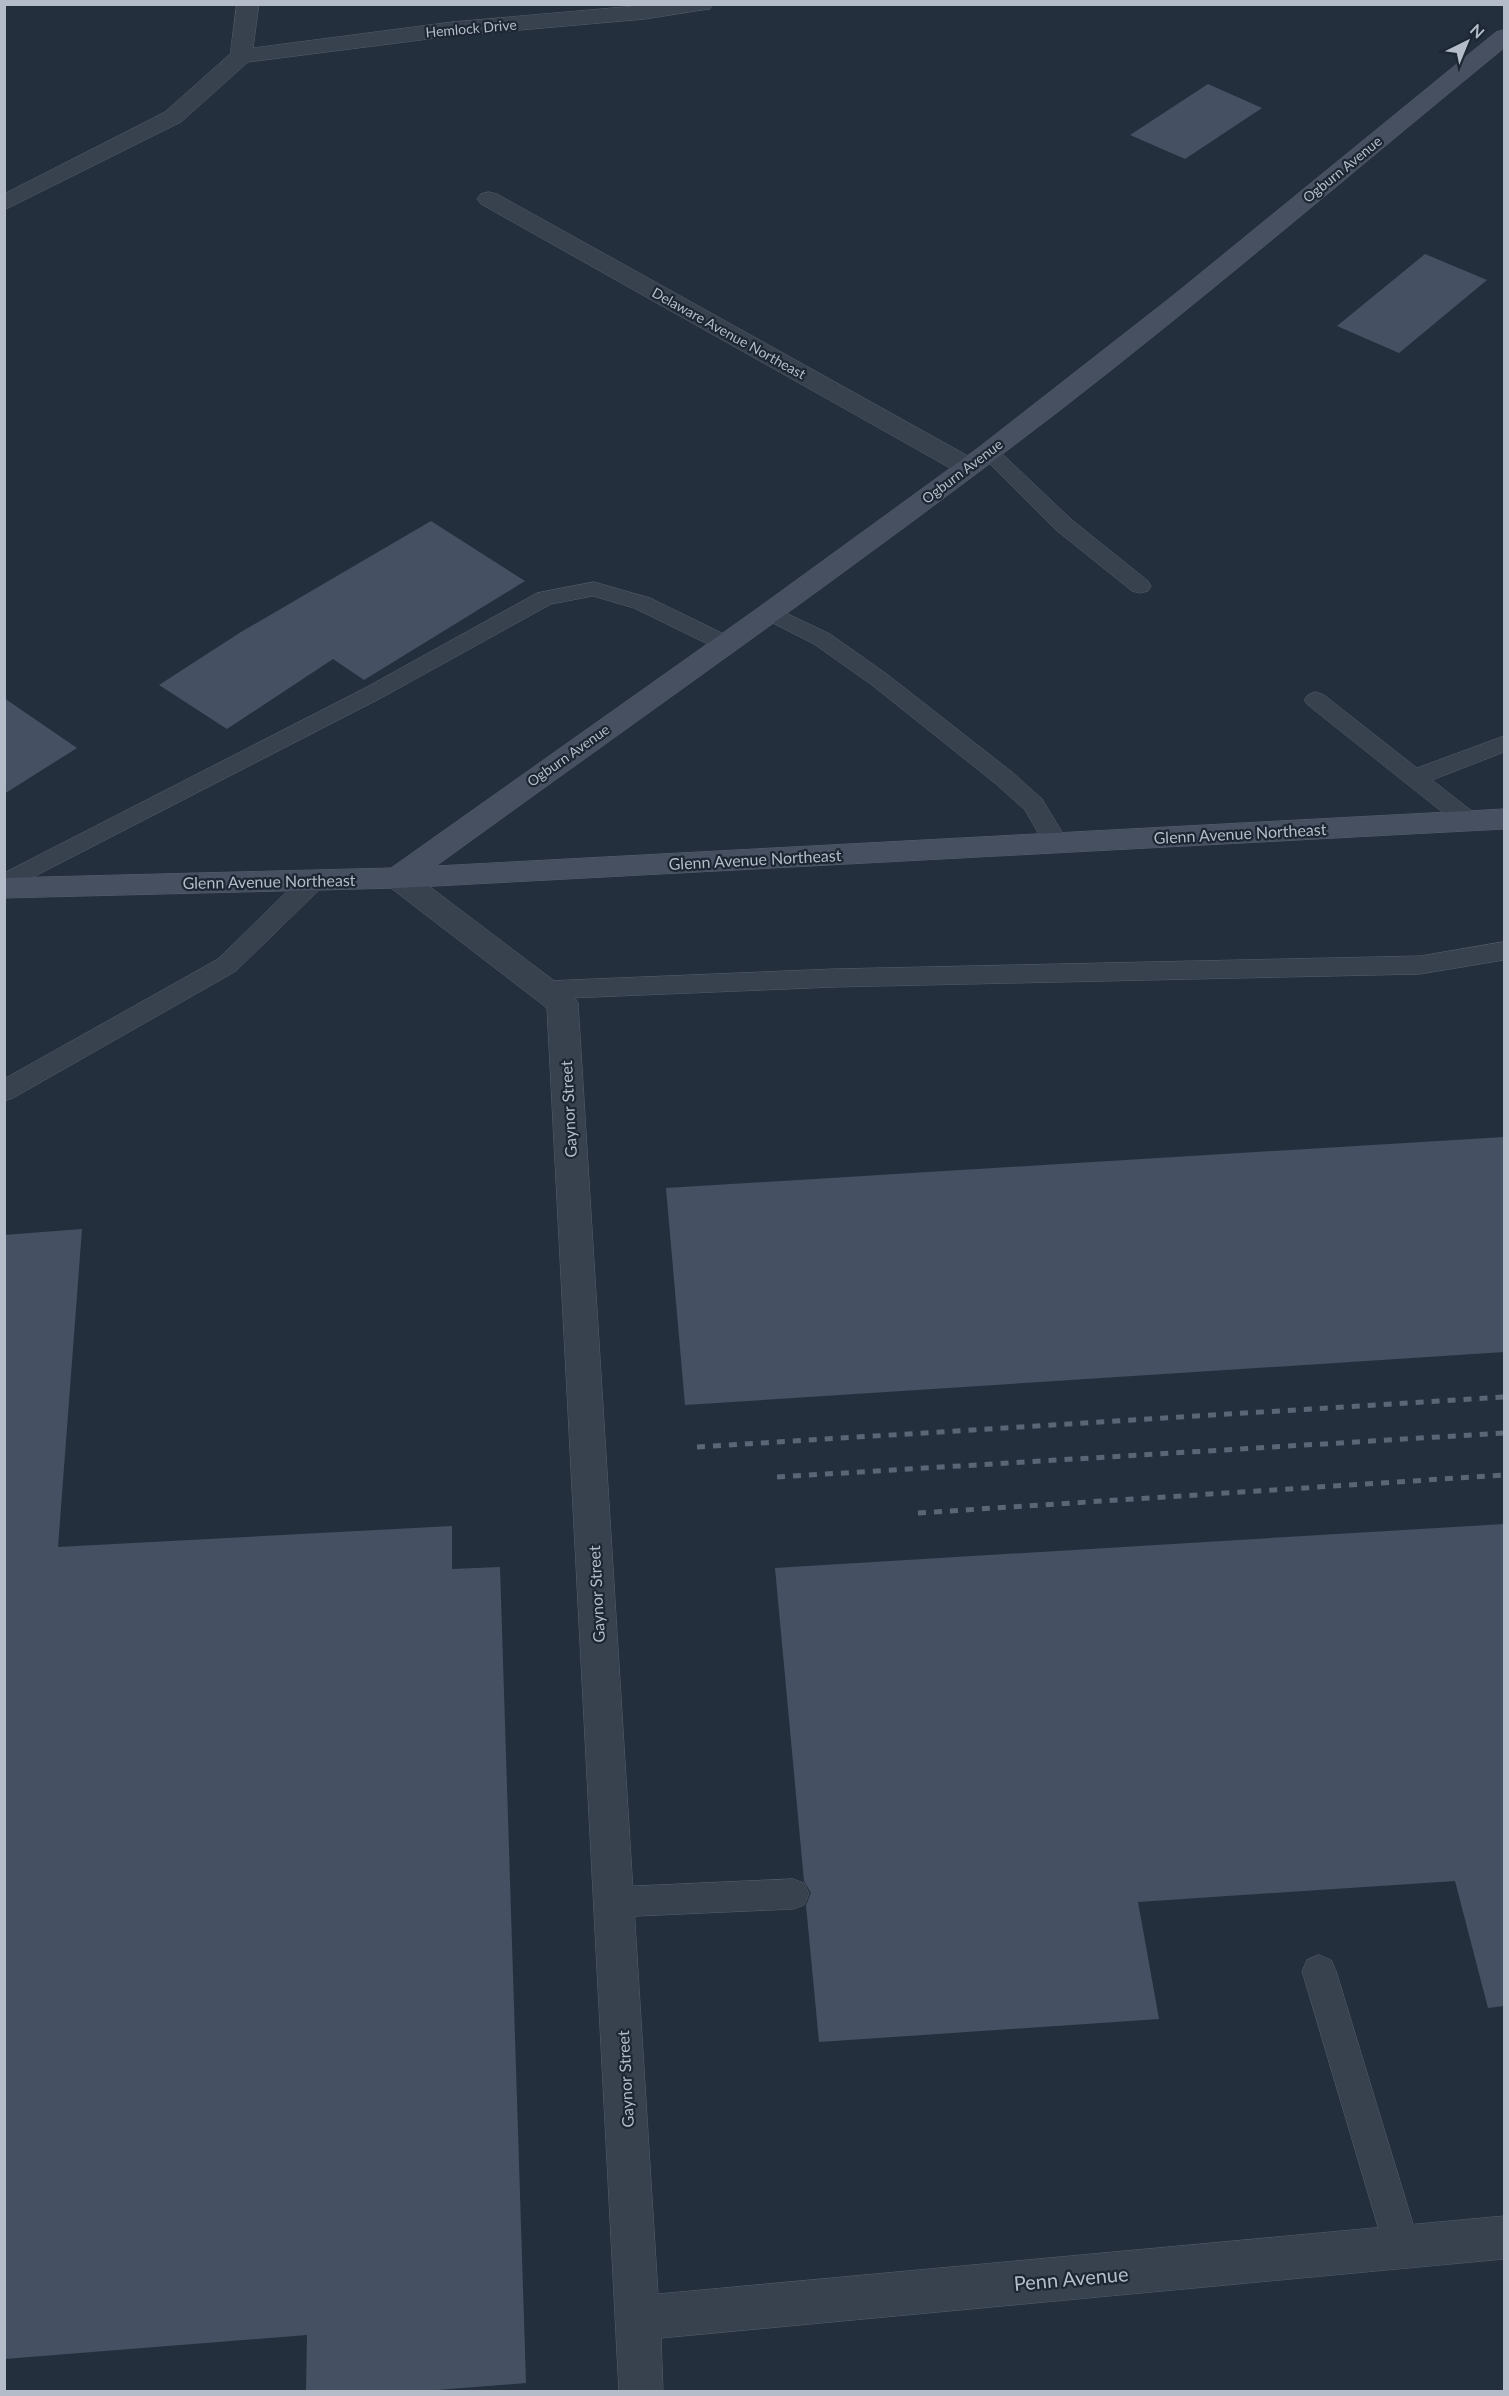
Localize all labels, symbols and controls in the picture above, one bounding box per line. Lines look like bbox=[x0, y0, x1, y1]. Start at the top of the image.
north arrow bbox=[1437, 12, 1497, 72]
street label: Hemlock Drive bbox=[425, 16, 517, 40]
text: N bbox=[1467, 20, 1489, 42]
street label: Ogburn Avenue bbox=[1299, 132, 1385, 206]
street label: Delaware Avenue Northeast bbox=[649, 284, 809, 382]
street label: Ogburn Avenue bbox=[918, 435, 1006, 507]
street label: Ogburn Avenue bbox=[524, 720, 612, 790]
street label: Glenn Avenue Northeast bbox=[1153, 819, 1327, 847]
street label: Glenn Avenue Northeast bbox=[668, 845, 842, 873]
street label: Glenn Avenue Northeast bbox=[182, 870, 356, 892]
street label: Gaynor Street bbox=[556, 1060, 580, 1158]
street label: Gaynor Street bbox=[584, 1545, 608, 1643]
street label: Gaynor Street bbox=[613, 2030, 637, 2128]
street label: Penn Avenue bbox=[1013, 2261, 1129, 2295]

